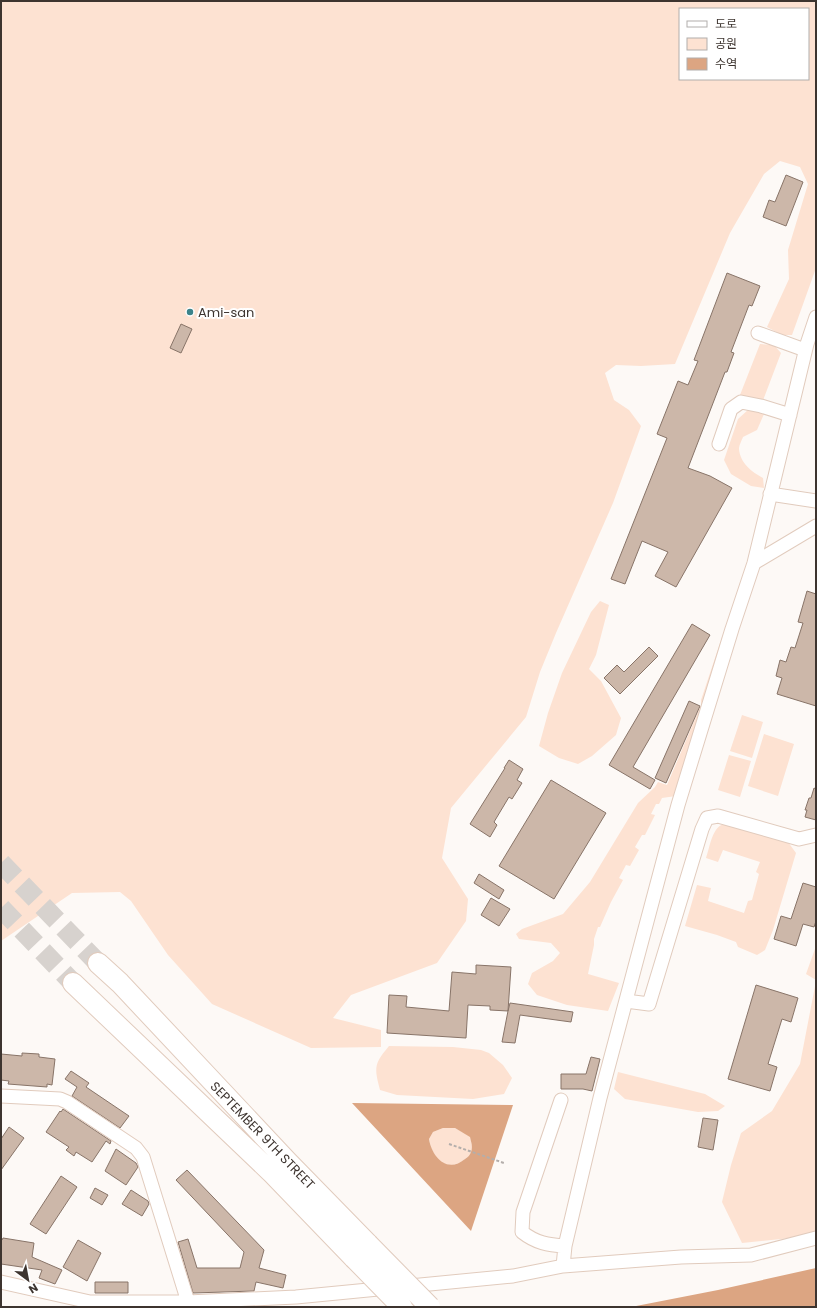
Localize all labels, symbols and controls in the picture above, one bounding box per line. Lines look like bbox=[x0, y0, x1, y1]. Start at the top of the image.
legend bbox=[679, 8, 809, 80]
text: 도로 bbox=[715, 15, 737, 32]
text: 공원 bbox=[715, 35, 737, 52]
text: 수역 bbox=[715, 55, 737, 72]
place label: Ami-san bbox=[198, 303, 254, 322]
marker: Ami-san bbox=[185, 307, 195, 317]
street label: SEPTEMBER 9TH STREET bbox=[206, 1077, 319, 1194]
north arrow bbox=[8, 1260, 48, 1300]
text: N bbox=[26, 1280, 41, 1297]

